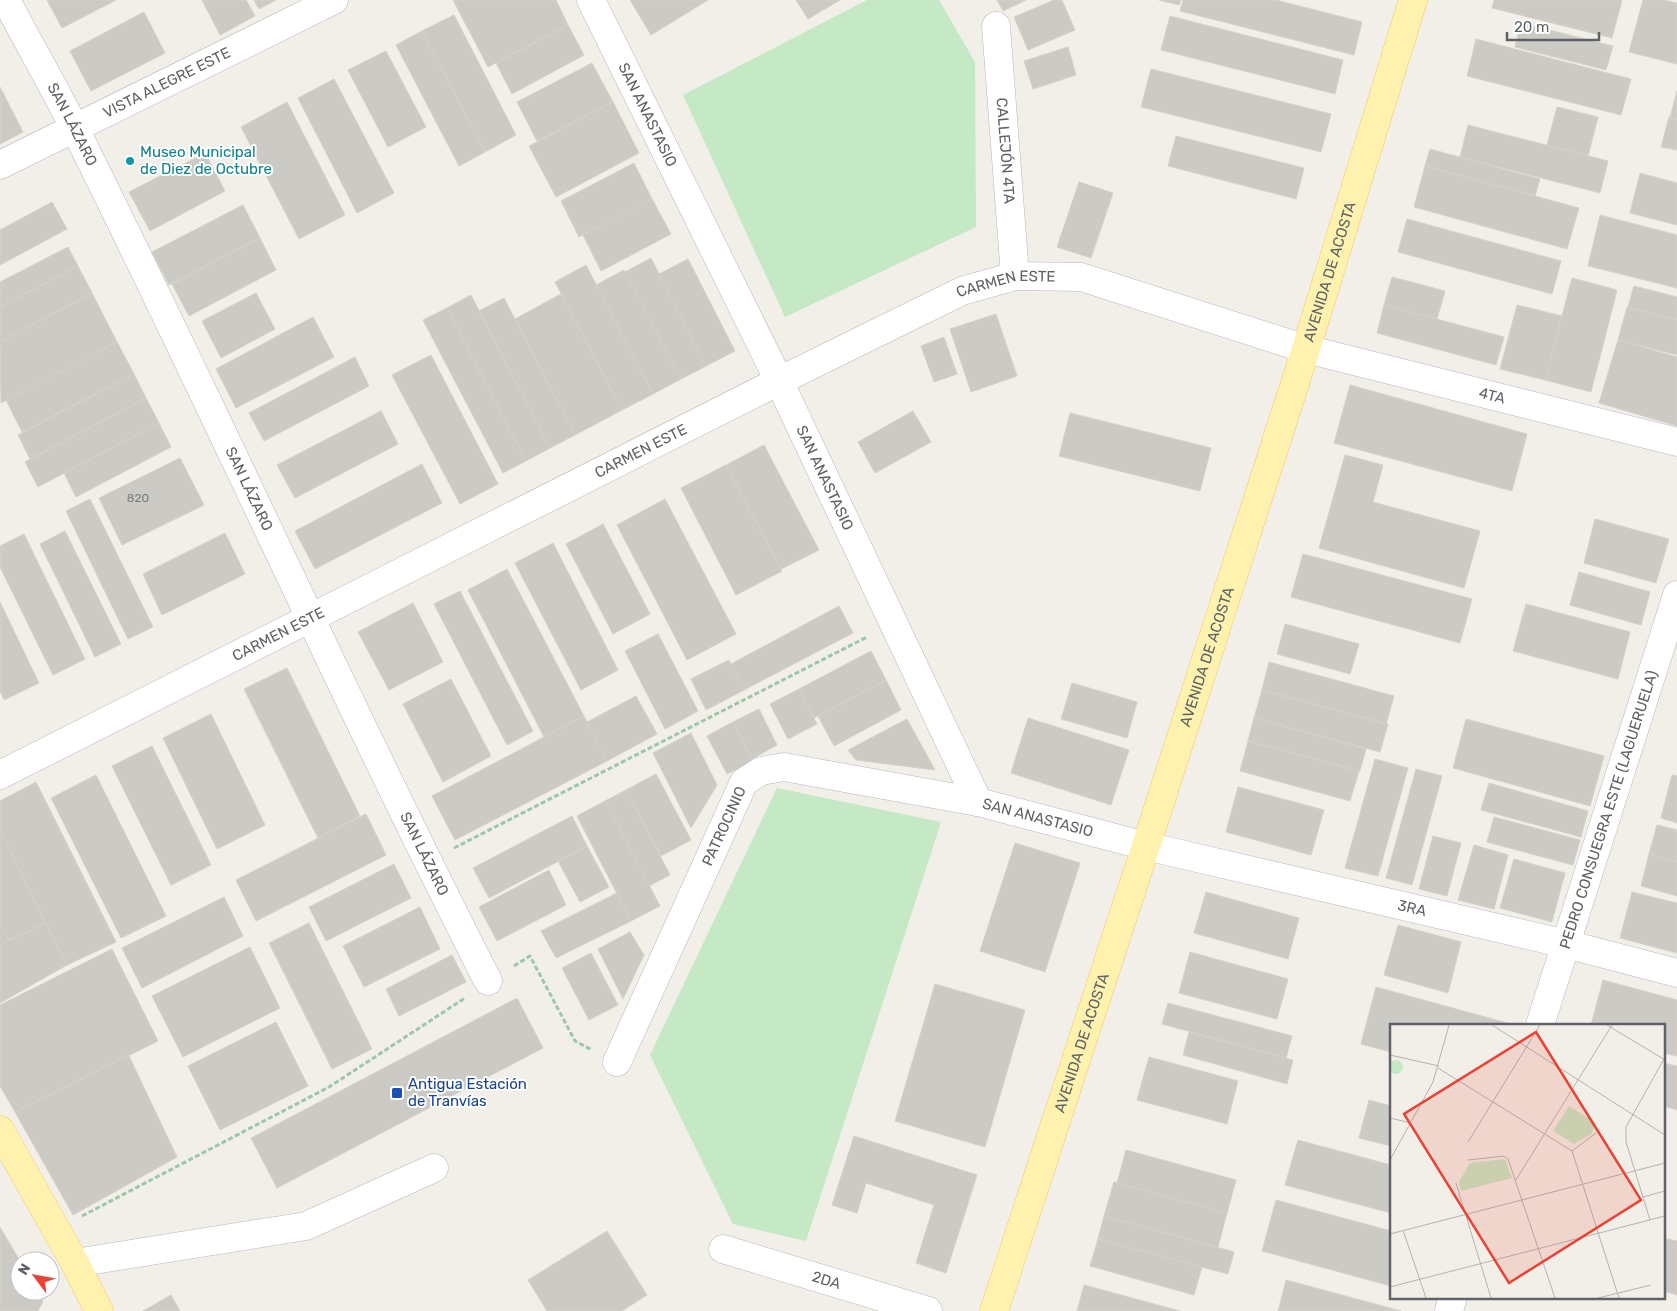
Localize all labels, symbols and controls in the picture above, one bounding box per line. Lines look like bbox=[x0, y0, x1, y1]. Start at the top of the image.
scale bar bbox=[1507, 10, 1600, 42]
text: 20 m bbox=[1514, 18, 1549, 36]
street label: VISTA ALEGRE ESTE bbox=[100, 44, 234, 122]
street label: SAN ANASTASIO bbox=[614, 60, 681, 170]
street label: SAN LÁZARO bbox=[44, 80, 101, 169]
street label: CALLEJÓN 4TA bbox=[992, 97, 1018, 204]
place label: Museo Municipal de Diez de Octubre bbox=[140, 143, 272, 178]
marker: Museo Municipal de Diez de Octubre bbox=[124, 155, 136, 167]
street label: AVENIDA DE ACOSTA bbox=[1300, 199, 1360, 344]
street label: CARMEN ESTE bbox=[953, 267, 1056, 301]
street label: 4TA bbox=[1477, 384, 1507, 408]
street label: CARMEN ESTE bbox=[592, 420, 690, 482]
street label: SAN ANASTASIO bbox=[792, 423, 857, 533]
street label: SAN LÁZARO bbox=[221, 444, 277, 534]
house number: 820 bbox=[127, 491, 149, 505]
street label: AVENIDA DE ACOSTA bbox=[1176, 585, 1238, 729]
street label: CARMEN ESTE bbox=[229, 603, 328, 665]
street label: PEDRO CONSUEGRA ESTE (LAGUERUELA) bbox=[1556, 668, 1661, 951]
street label: PATROCINIO bbox=[698, 783, 750, 869]
street label: SAN ANASTASIO bbox=[981, 795, 1095, 841]
street label: SAN LÁZARO bbox=[396, 809, 453, 899]
street label: 3RA bbox=[1396, 896, 1428, 920]
street label: AVENIDA DE ACOSTA bbox=[1050, 971, 1113, 1115]
inset map bbox=[1390, 1024, 1664, 1298]
place label: Antigua Estación de Tranvías bbox=[408, 1075, 527, 1110]
marker: Antigua Estación de Tranvías bbox=[390, 1086, 404, 1100]
north arrow bbox=[10, 1251, 60, 1301]
text: N bbox=[15, 1261, 34, 1278]
street label: 2DA bbox=[810, 1267, 843, 1293]

